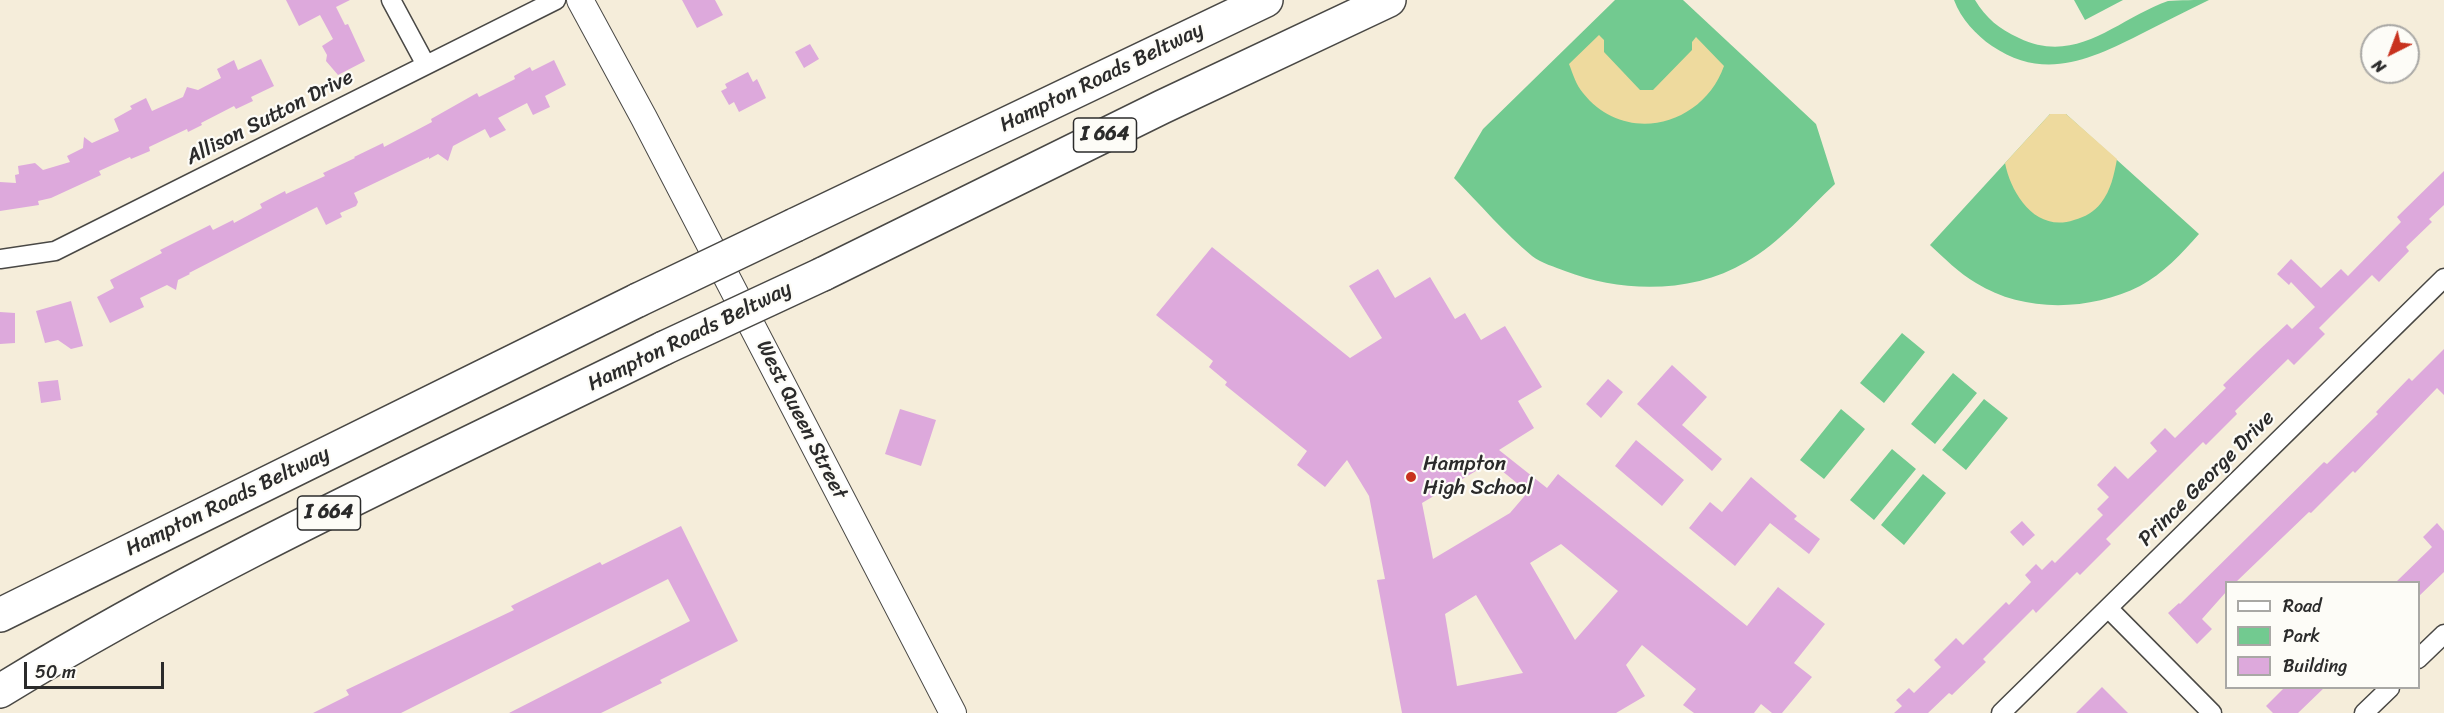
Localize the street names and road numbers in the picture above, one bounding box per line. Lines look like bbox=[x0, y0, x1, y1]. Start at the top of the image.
street label: Hampton Roads Beltway bbox=[996, 18, 1208, 138]
street label: Allison Sutton Drive bbox=[182, 65, 358, 171]
road number: I 664 bbox=[1074, 118, 1136, 152]
street label: Hampton Roads Beltway bbox=[584, 277, 796, 397]
street label: West Queen Street bbox=[750, 336, 852, 504]
street label: Prince George Drive bbox=[2134, 406, 2280, 552]
street label: Hampton Roads Beltway bbox=[122, 442, 334, 562]
road number: I 664 bbox=[298, 496, 360, 530]

